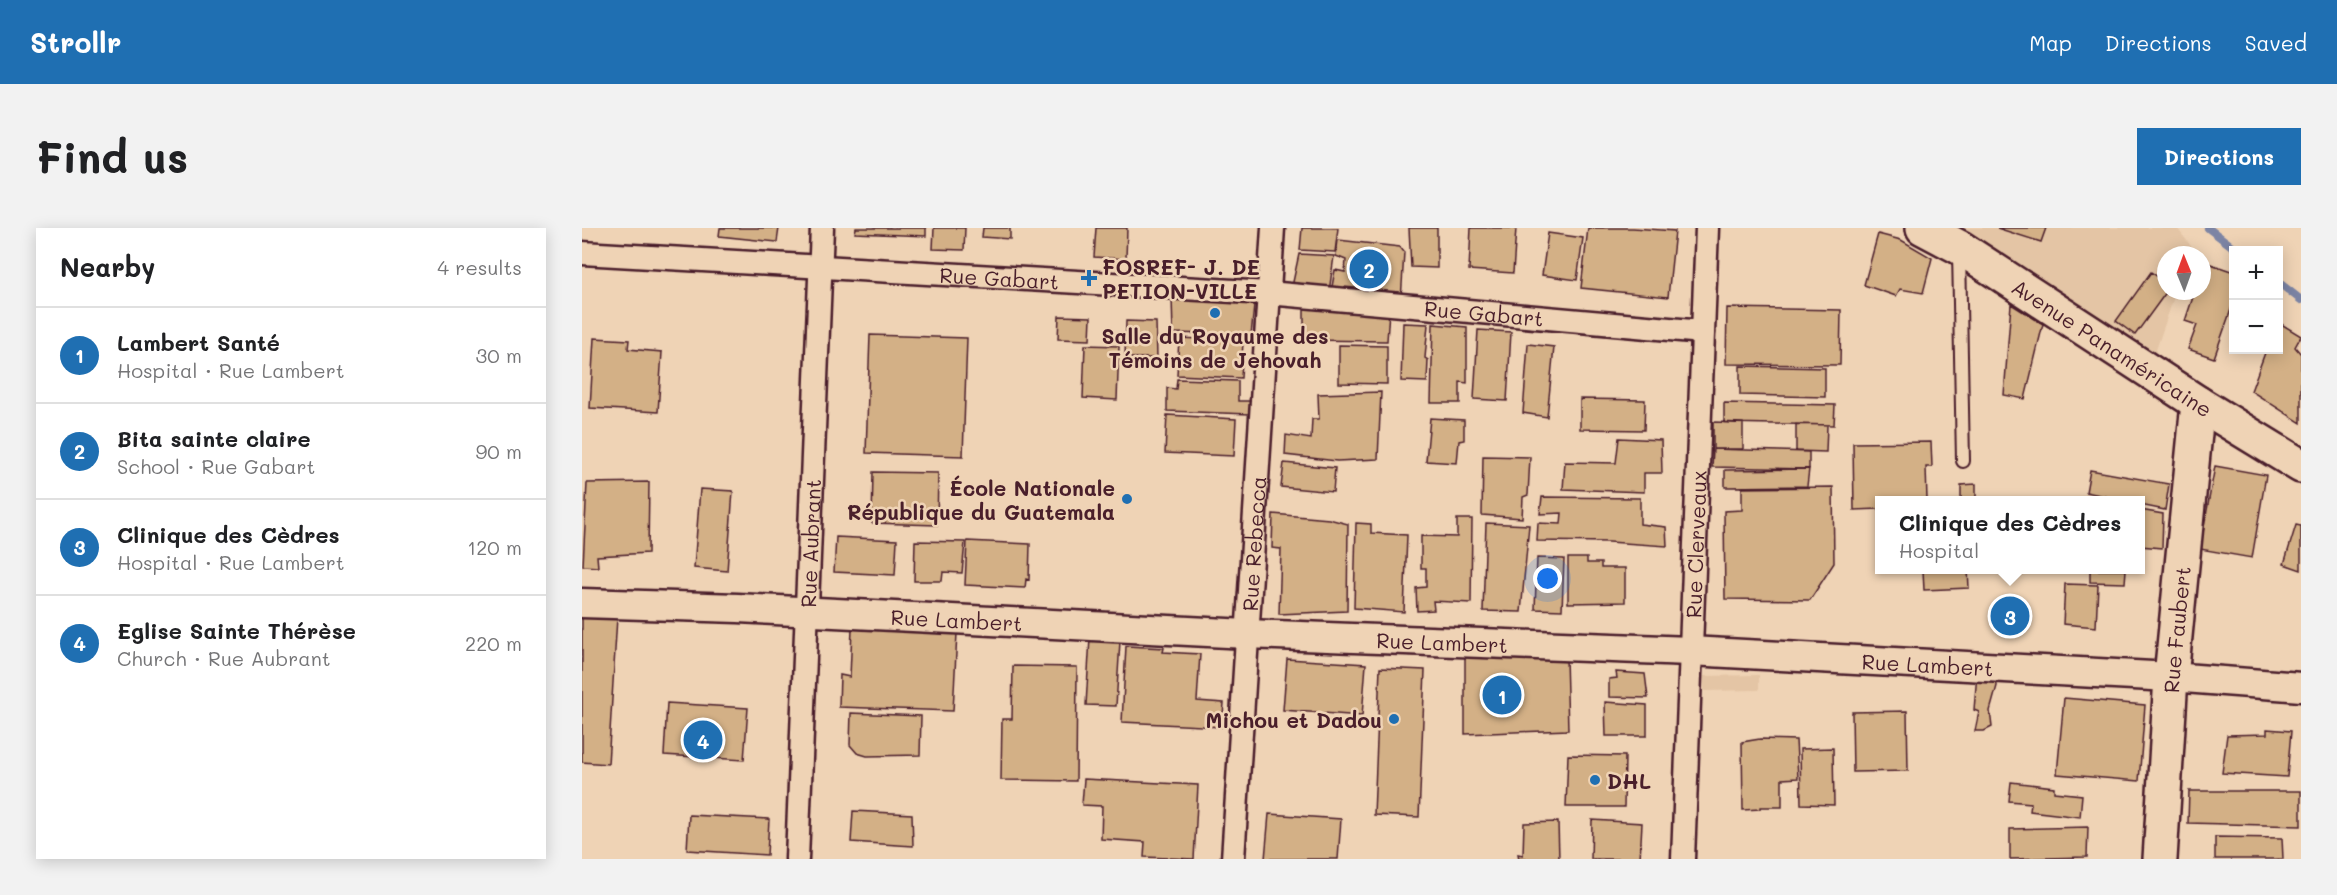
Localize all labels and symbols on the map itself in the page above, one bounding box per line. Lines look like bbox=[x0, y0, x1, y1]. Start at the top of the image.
pin: 2 bbox=[1350, 246, 1388, 291]
north arrow bbox=[2157, 246, 2211, 300]
place label: FOSREF- J. DE PETION-VILLE bbox=[1102, 253, 1260, 304]
street label: Rue Gabart bbox=[939, 260, 1060, 294]
marker: FOSREF- J. DE PETION-VILLE bbox=[1080, 269, 1098, 287]
street label: Avenue Panaméricaine bbox=[2007, 272, 2217, 422]
street label: Rue Gabart bbox=[1423, 294, 1545, 331]
marker: Salle du Royaume des Témoins de Jehovah bbox=[1208, 306, 1222, 320]
place label: Salle du Royaume des Témoins de Jehovah bbox=[1101, 322, 1329, 373]
street label: Rue Clerveaux bbox=[1679, 470, 1711, 619]
place label: École Nationale République du Guatemala bbox=[847, 474, 1115, 525]
street label: Rue Rebecca bbox=[1235, 475, 1271, 612]
street label: Rue Aubrant bbox=[793, 478, 826, 608]
marker: École Nationale République du Guatemala bbox=[1120, 492, 1134, 506]
your location bbox=[1533, 564, 1562, 593]
street label: Rue Faubert bbox=[2157, 565, 2195, 694]
pin: 3 bbox=[1990, 594, 2030, 638]
street label: Rue Lambert bbox=[890, 602, 1023, 636]
street label: Rue Lambert bbox=[1376, 625, 1508, 658]
street label: Rue Lambert bbox=[1861, 647, 1994, 681]
pin: 1 bbox=[1482, 672, 1522, 718]
place label: Michou et Dadou bbox=[1205, 706, 1382, 733]
marker: Michou et Dadou bbox=[1387, 712, 1401, 726]
pin: 4 bbox=[684, 718, 722, 762]
place label: DHL bbox=[1607, 767, 1651, 794]
marker: DHL bbox=[1588, 773, 1602, 787]

